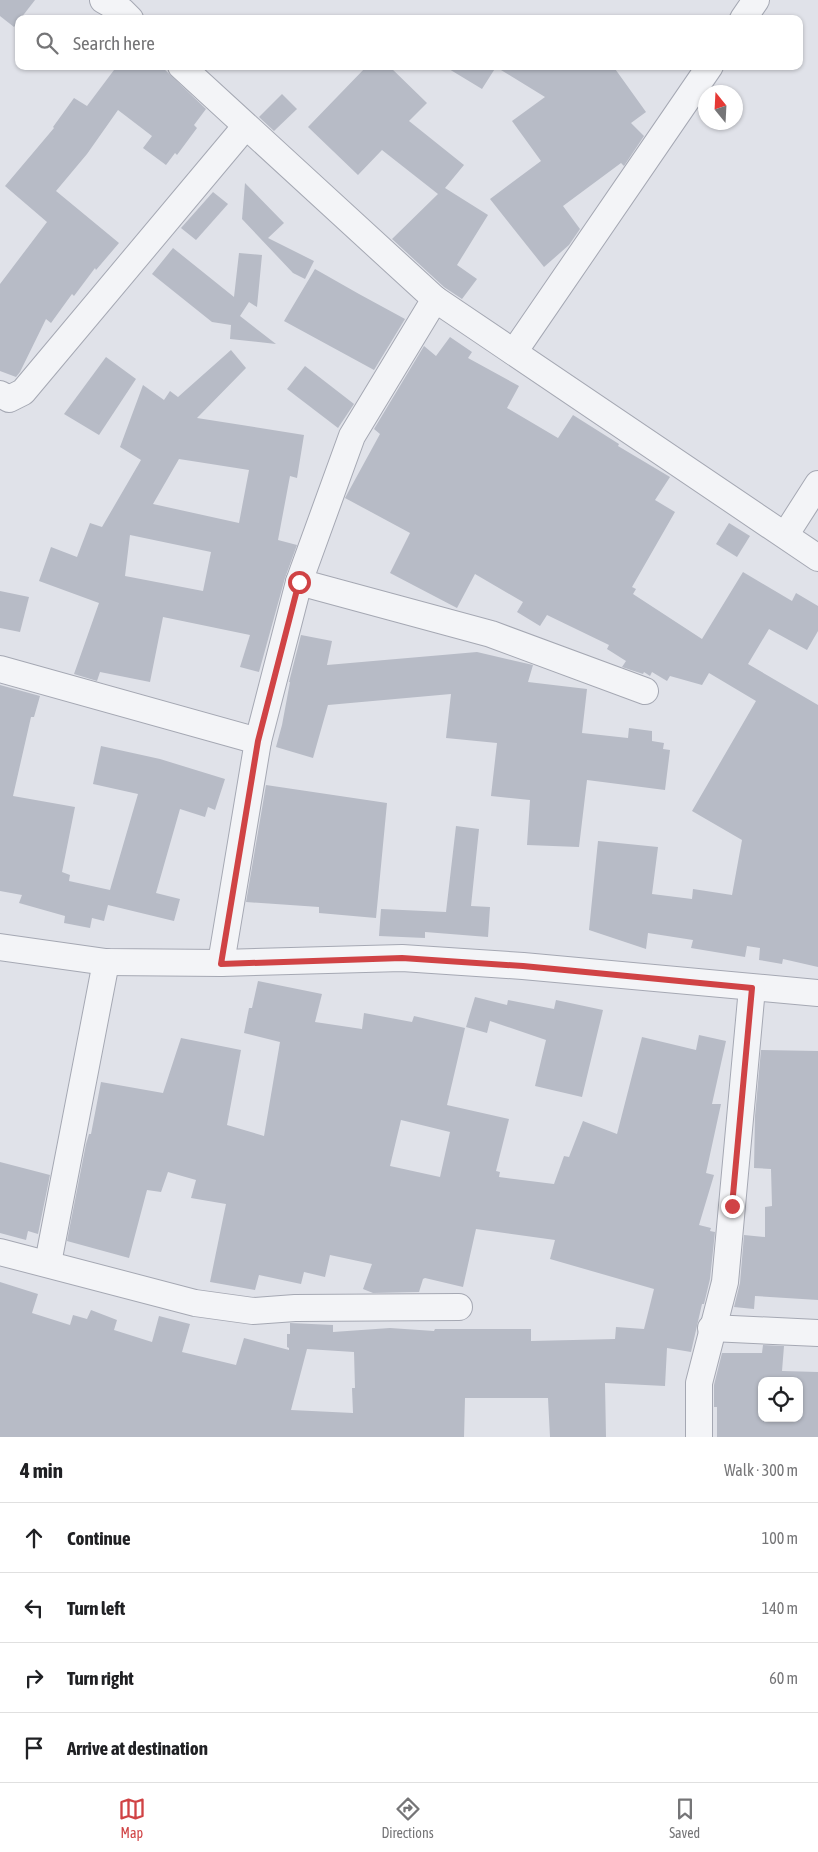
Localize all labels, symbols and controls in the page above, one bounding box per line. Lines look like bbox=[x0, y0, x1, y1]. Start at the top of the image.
search box bbox=[15, 15, 803, 70]
icon: search bbox=[33, 29, 61, 57]
text: Search here bbox=[73, 32, 155, 54]
north arrow bbox=[698, 85, 743, 130]
route start bbox=[288, 571, 311, 594]
route end bbox=[721, 1195, 744, 1218]
map controls bbox=[758, 1377, 803, 1422]
button: locate bbox=[758, 1377, 803, 1422]
text: 4 min bbox=[20, 1458, 63, 1482]
text: Walk · 300 m bbox=[724, 1461, 798, 1479]
icon: ahead bbox=[20, 1524, 48, 1552]
text: Continue bbox=[67, 1527, 131, 1549]
text: 100 m bbox=[762, 1529, 798, 1547]
icon: left bbox=[20, 1594, 48, 1622]
text: Turn left bbox=[67, 1597, 125, 1619]
text: 140 m bbox=[762, 1599, 798, 1617]
icon: right bbox=[20, 1664, 48, 1692]
text: Turn right bbox=[67, 1667, 134, 1689]
text: 60 m bbox=[769, 1669, 798, 1687]
icon: arrive bbox=[20, 1734, 48, 1762]
text: Arrive at destination bbox=[67, 1737, 208, 1759]
tab: Map bbox=[118, 1795, 146, 1841]
tab: Directions bbox=[381, 1795, 434, 1841]
tab: Saved bbox=[669, 1795, 700, 1841]

